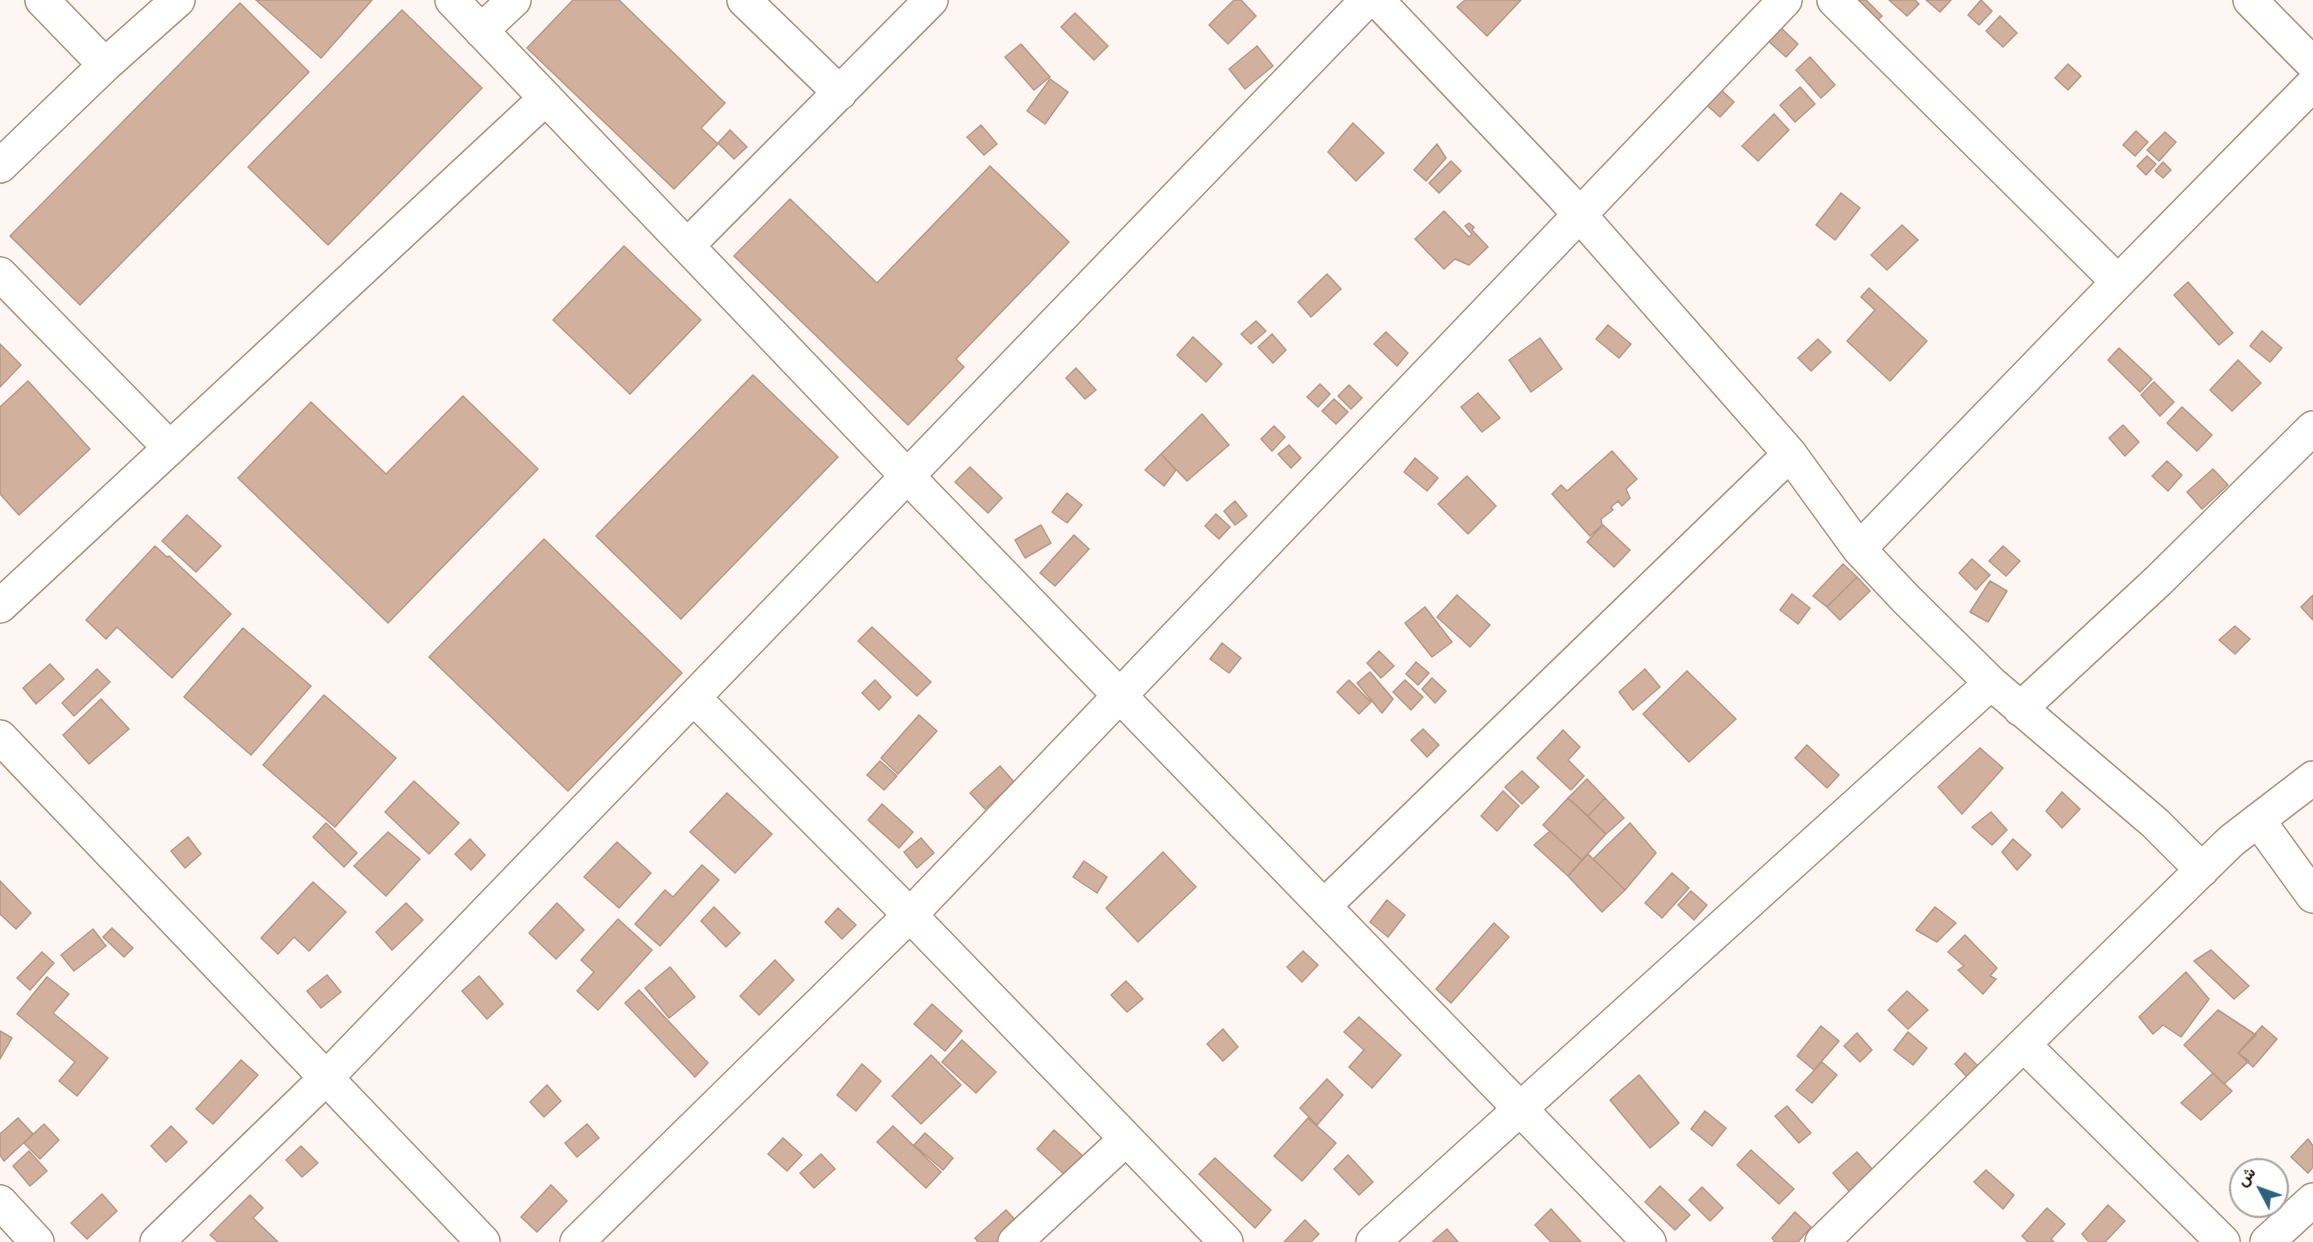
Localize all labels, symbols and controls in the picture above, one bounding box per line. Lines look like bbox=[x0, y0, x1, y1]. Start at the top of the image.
north arrow bbox=[2229, 1158, 2289, 1218]
text: ش bbox=[2233, 1164, 2261, 1191]

